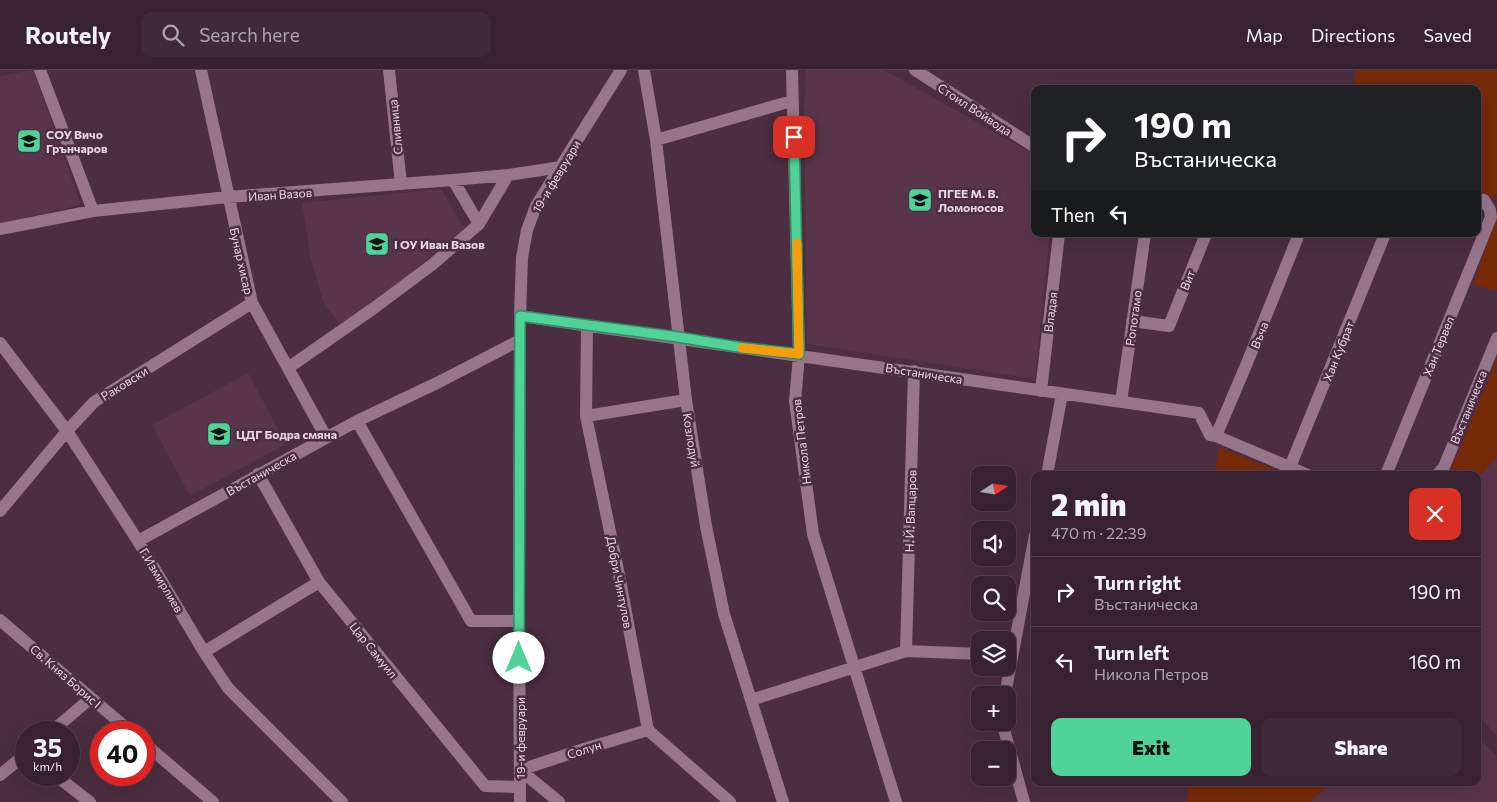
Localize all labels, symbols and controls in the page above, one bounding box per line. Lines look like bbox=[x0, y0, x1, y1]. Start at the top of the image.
search box bbox=[141, 12, 491, 57]
text: Routely bbox=[25, 20, 111, 49]
icon: search bbox=[159, 21, 187, 49]
text: Search here bbox=[199, 23, 300, 46]
text: Map bbox=[1246, 24, 1283, 46]
text: Directions bbox=[1311, 24, 1395, 46]
text: Saved bbox=[1423, 24, 1472, 46]
street label: Стоил Войвода bbox=[935, 80, 1015, 138]
street label: Сливница bbox=[385, 99, 405, 155]
text: 190 m bbox=[1134, 102, 1232, 145]
icon: right bbox=[1051, 105, 1116, 170]
pin bbox=[773, 116, 815, 158]
icon: arrive bbox=[780, 123, 808, 151]
place label: СОУ Вичо Грънчаров bbox=[46, 127, 108, 155]
school or university icon: СОУ Вичо Грънчаров bbox=[16, 128, 42, 154]
street label: 19-и февруари bbox=[529, 137, 583, 215]
text: Въстаническа bbox=[1134, 145, 1277, 172]
street label: Иван Вазов bbox=[248, 185, 312, 203]
place label: ПГЕЕ М. В. Ломоносов bbox=[938, 186, 1004, 214]
school or university icon: ПГЕЕ М. В. Ломоносов bbox=[907, 187, 933, 213]
icon: left bbox=[1105, 200, 1133, 228]
text: Then bbox=[1051, 203, 1095, 226]
street label: Бунар хисар bbox=[227, 226, 257, 296]
school or university icon: I ОУ Иван Вазов bbox=[364, 231, 390, 257]
place label: I ОУ Иван Вазов bbox=[394, 237, 485, 251]
street label: Вит bbox=[1177, 268, 1197, 292]
street label: Ропотамо bbox=[1122, 289, 1144, 347]
street label: Владая bbox=[1041, 291, 1059, 333]
street label: Хан Тервел bbox=[1420, 314, 1456, 378]
street label: Въча bbox=[1247, 319, 1271, 351]
street label: Хан Кубрат bbox=[1320, 319, 1357, 383]
street label: Въстаническа bbox=[884, 360, 964, 386]
street label: Раковски bbox=[98, 363, 150, 403]
street label: Въстаническа bbox=[1447, 368, 1489, 446]
street label: Никола Петров bbox=[789, 398, 813, 486]
street label: Козлодуй bbox=[681, 412, 703, 468]
school or university icon: ЦДГ Бодра смяна bbox=[206, 421, 232, 447]
place label: ЦДГ Бодра смяна bbox=[236, 427, 337, 441]
street label: Въстаническа bbox=[223, 448, 299, 498]
north arrow bbox=[971, 466, 1016, 511]
map controls bbox=[971, 466, 1016, 786]
street label: Н. Й. Вапцаров bbox=[902, 469, 918, 553]
text: 2 min bbox=[1051, 485, 1126, 522]
button: close bbox=[1409, 488, 1461, 540]
button: sound bbox=[971, 521, 1016, 566]
text: 470 m · 22:39 bbox=[1051, 523, 1146, 542]
street label: Добри Чинтулов bbox=[604, 535, 636, 629]
street label: Г.Измирлиев bbox=[137, 545, 187, 615]
text: Turn right bbox=[1094, 571, 1181, 594]
button: search bbox=[971, 576, 1016, 621]
icon: right bbox=[1051, 578, 1079, 606]
text: 190 m bbox=[1409, 580, 1461, 603]
text: Въстаническа bbox=[1094, 594, 1198, 613]
street label: Цар Самуил bbox=[347, 619, 401, 681]
position arrow bbox=[492, 631, 544, 683]
button: layers bbox=[971, 631, 1016, 676]
street label: Св. Княз Борис I bbox=[28, 641, 104, 711]
text: Turn left bbox=[1094, 641, 1169, 664]
icon: left bbox=[1051, 648, 1079, 676]
text: 160 m bbox=[1409, 650, 1461, 673]
text: Никола Петров bbox=[1094, 664, 1209, 683]
button: + bbox=[971, 686, 1016, 731]
street label: 19-и февруари bbox=[513, 697, 527, 779]
button: Exit bbox=[1051, 718, 1251, 776]
button: Share bbox=[1261, 718, 1461, 776]
speed limit sign: 40 bbox=[90, 721, 155, 786]
text: 35 bbox=[33, 732, 62, 762]
street label: Солун bbox=[565, 737, 603, 761]
button: − bbox=[971, 741, 1016, 786]
text: km/h bbox=[33, 759, 62, 773]

